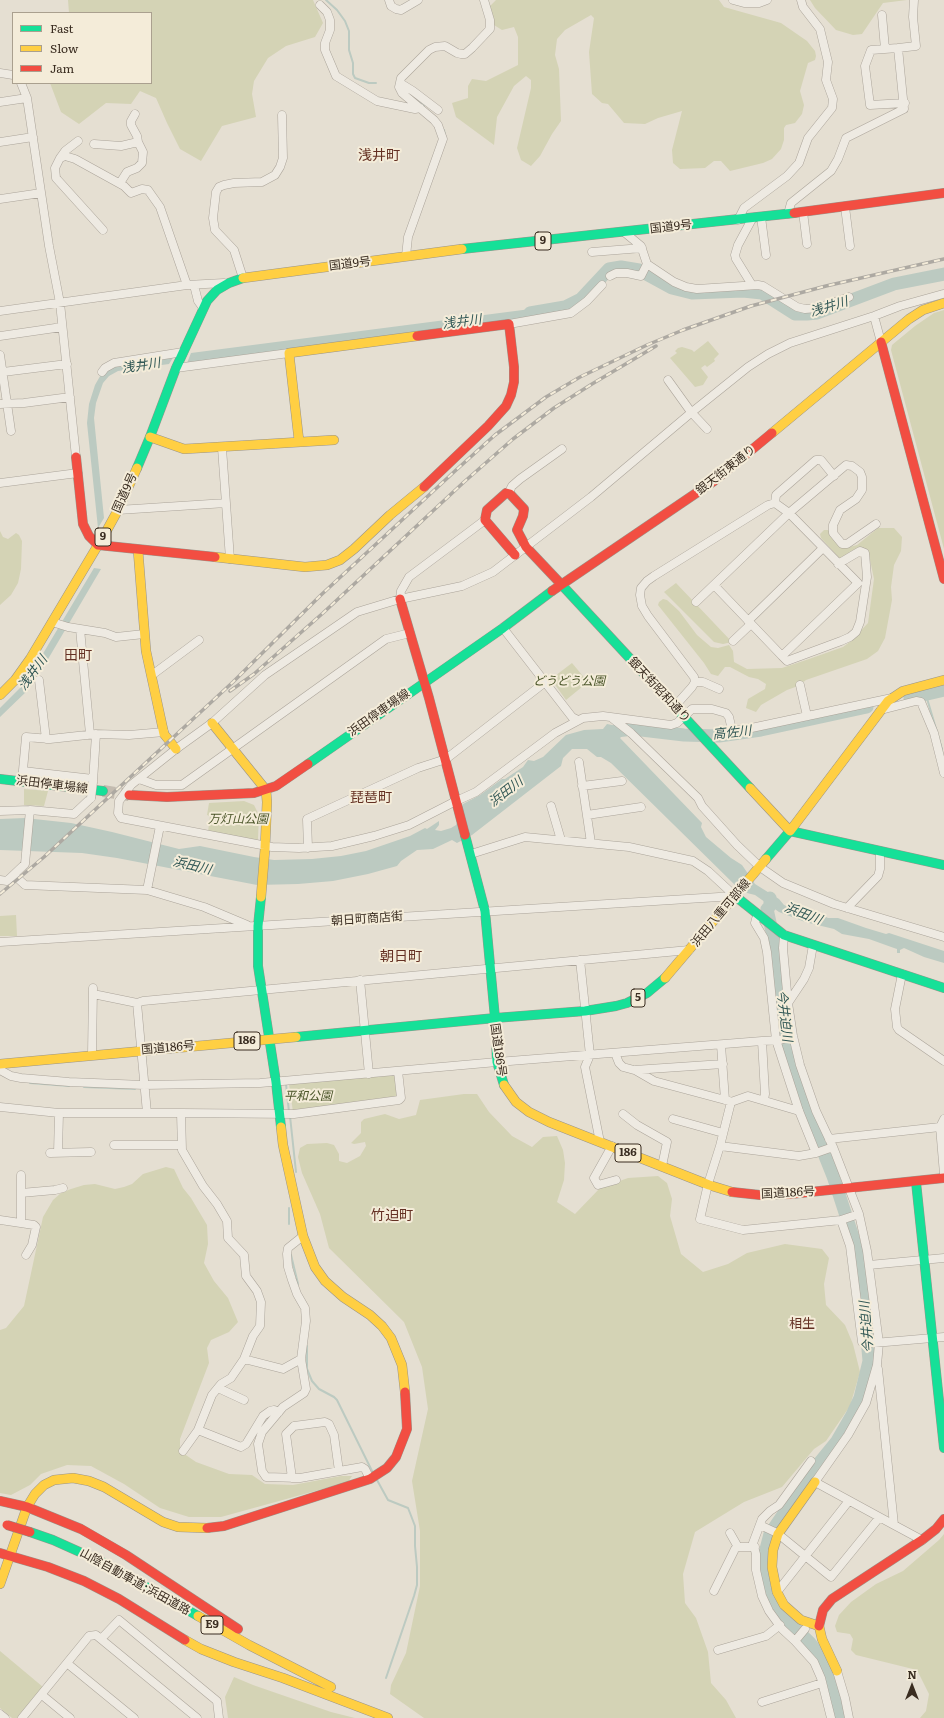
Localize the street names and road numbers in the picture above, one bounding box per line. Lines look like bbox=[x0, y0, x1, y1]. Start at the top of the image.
street label: 国道9号 bbox=[649, 218, 693, 236]
road number: 9 bbox=[535, 232, 551, 250]
street label: 国道9号 bbox=[328, 254, 372, 274]
street label: 銀天街東通り bbox=[693, 442, 759, 498]
street label: 国道9号 bbox=[110, 471, 140, 515]
road number: 9 bbox=[95, 528, 111, 546]
street label: 銀天街昭和通り bbox=[625, 654, 693, 726]
street label: 浜田停車場線 bbox=[345, 686, 413, 740]
street label: 浜田停車場線 bbox=[15, 773, 89, 797]
street label: 浜田八重可部線 bbox=[688, 876, 754, 950]
street label: 朝日町商店街 bbox=[331, 909, 403, 929]
road number: 5 bbox=[631, 989, 645, 1007]
street label: 国道186号 bbox=[487, 1022, 509, 1078]
road number: 186 bbox=[234, 1032, 260, 1050]
street label: 国道186号 bbox=[141, 1038, 195, 1058]
road number: 186 bbox=[615, 1144, 641, 1162]
street label: 国道186号 bbox=[761, 1184, 815, 1202]
street label: 山陰自動車道;浜田道路 bbox=[77, 1546, 193, 1618]
road number: E9 bbox=[201, 1616, 223, 1634]

